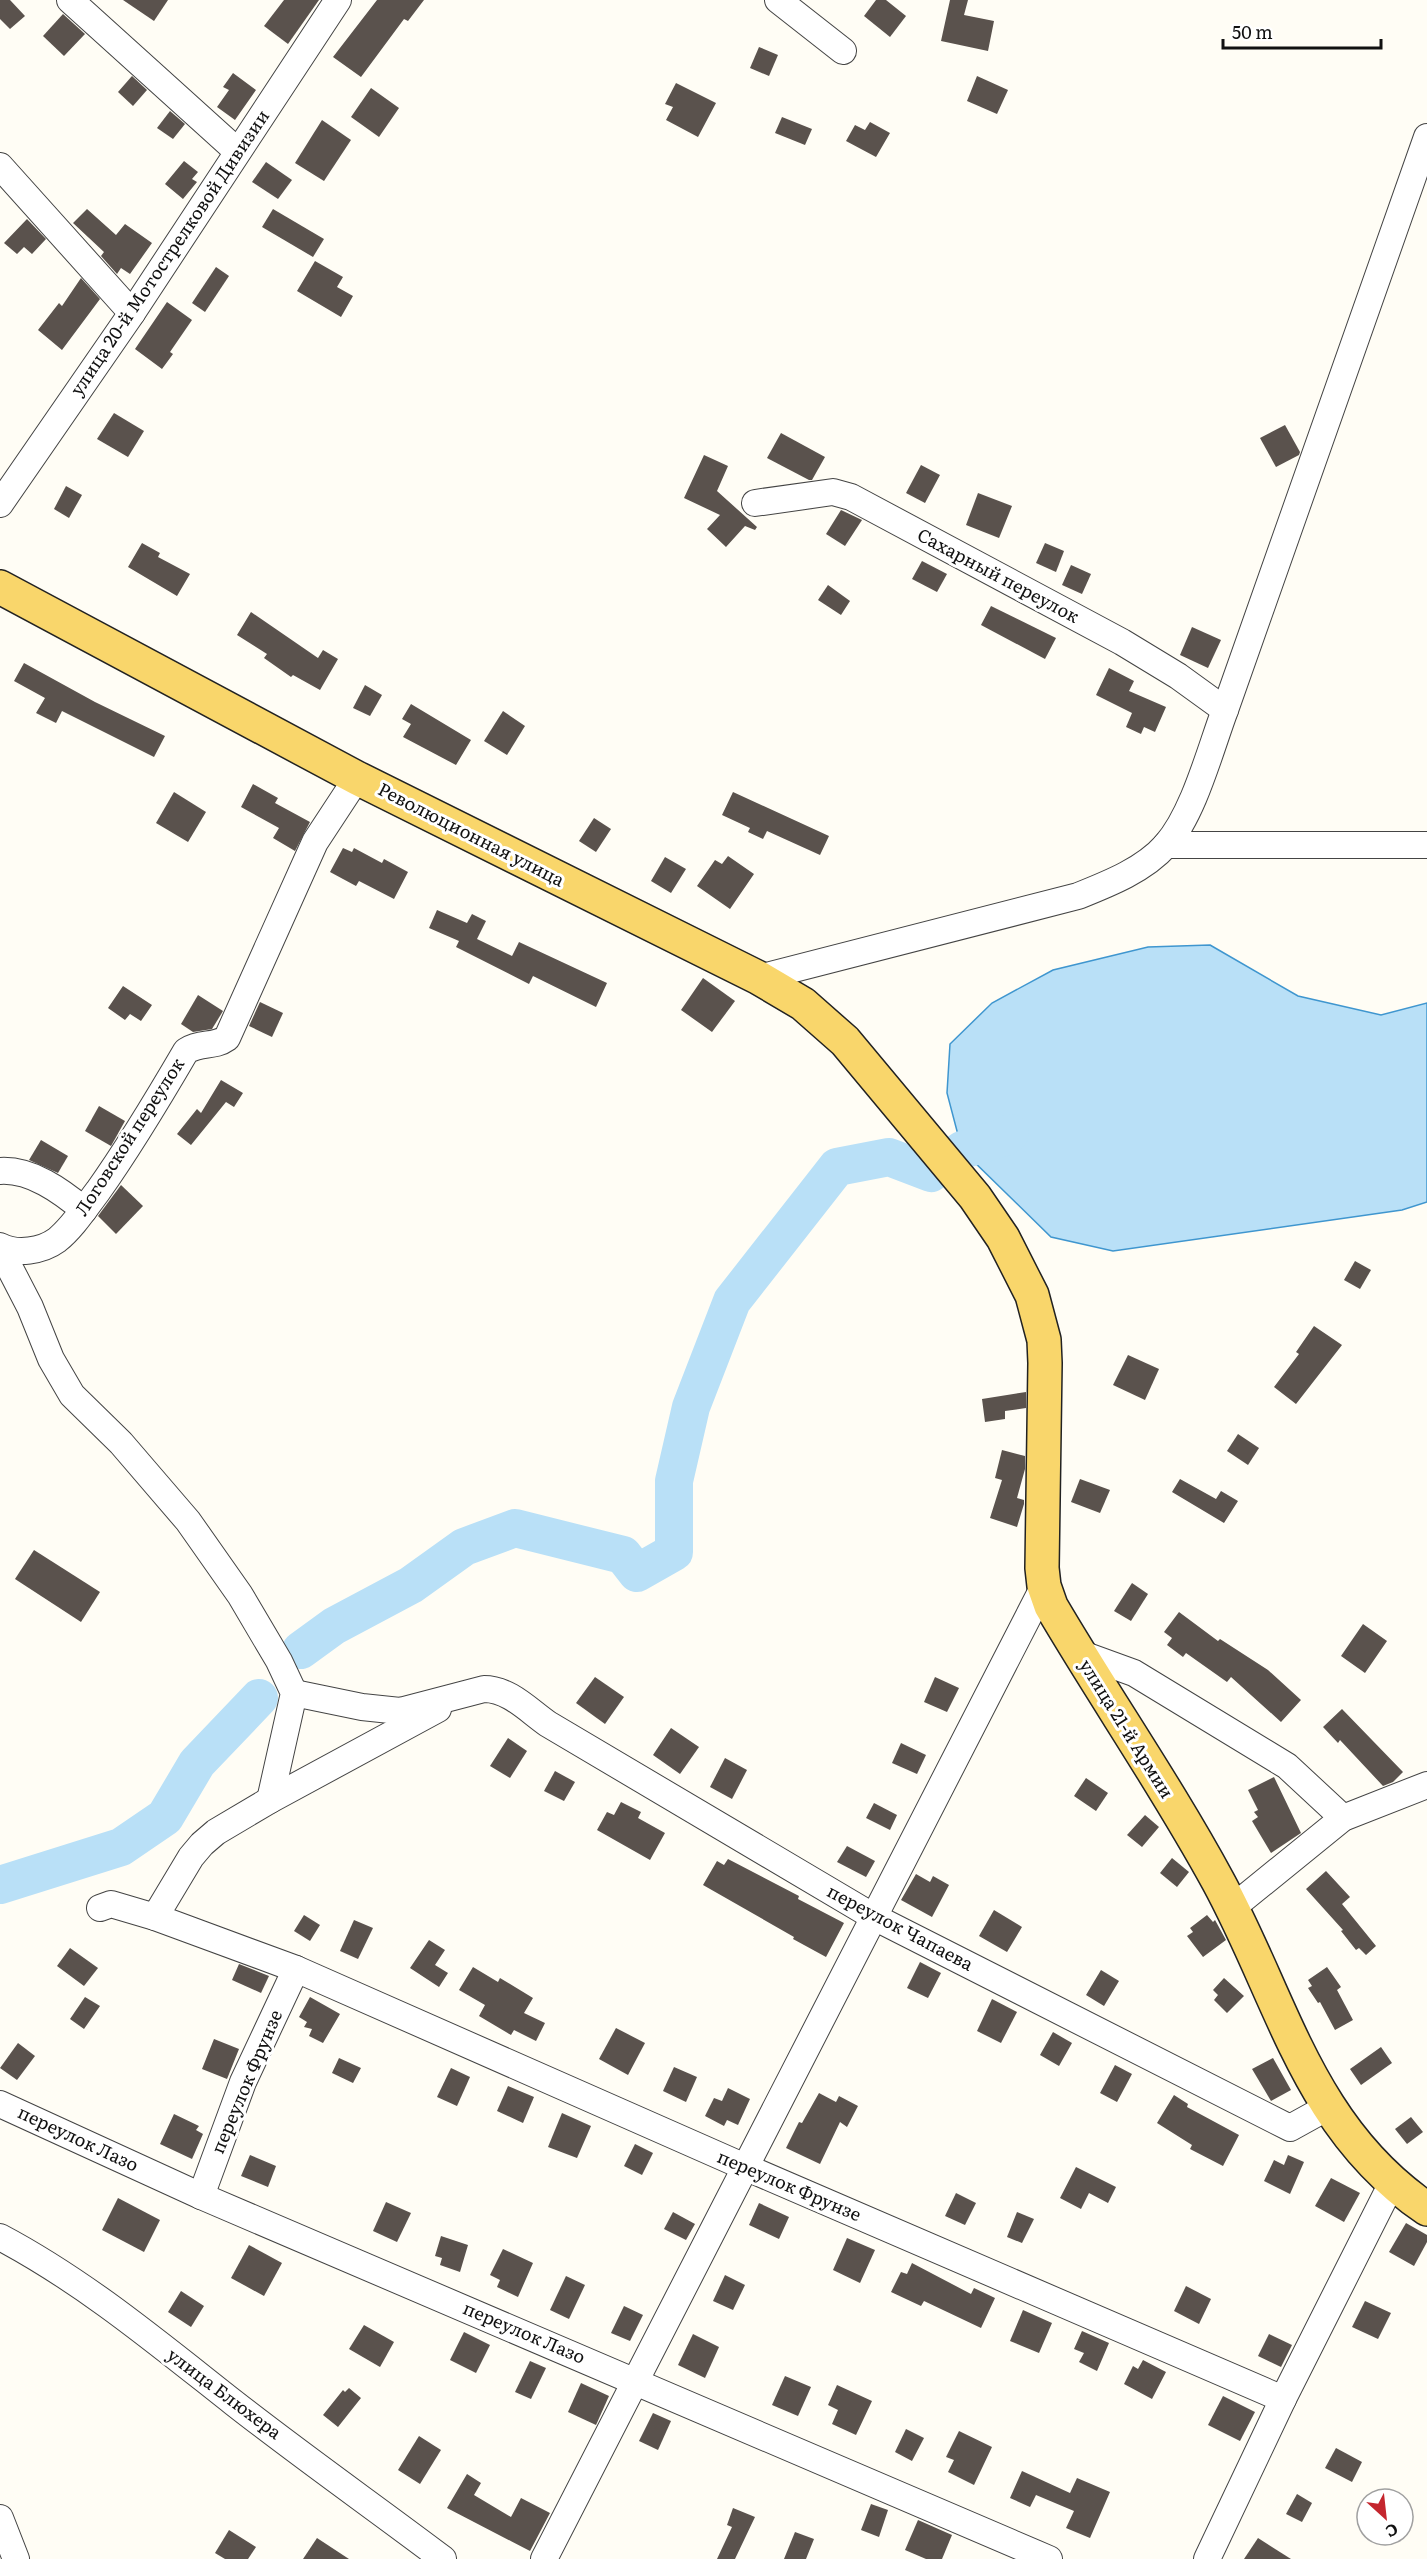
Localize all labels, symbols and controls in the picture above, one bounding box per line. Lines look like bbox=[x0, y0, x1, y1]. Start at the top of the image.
scale bar bbox=[1223, 12, 1380, 50]
text: 50 m bbox=[1232, 18, 1273, 45]
street label: улица 20-й Мотострелковой Дивизии bbox=[63, 104, 275, 401]
street label: Сахарный переулок bbox=[913, 520, 1085, 629]
street label: Революционная улица bbox=[374, 775, 570, 893]
street label: Логовской переулок bbox=[67, 1052, 190, 1221]
street label: улица 21-й Армии bbox=[1073, 1653, 1181, 1803]
street label: переулок Чапаева bbox=[823, 1877, 979, 1977]
street label: переулок Фрунзе bbox=[203, 2005, 288, 2158]
street label: переулок Лазо bbox=[14, 2098, 144, 2177]
street label: переулок Фрунзе bbox=[713, 2142, 866, 2227]
street label: переулок Лазо bbox=[459, 2294, 590, 2370]
street label: улица Блюхера bbox=[162, 2341, 288, 2445]
north arrow bbox=[1355, 2487, 1415, 2547]
text: С bbox=[1382, 2518, 1403, 2545]

